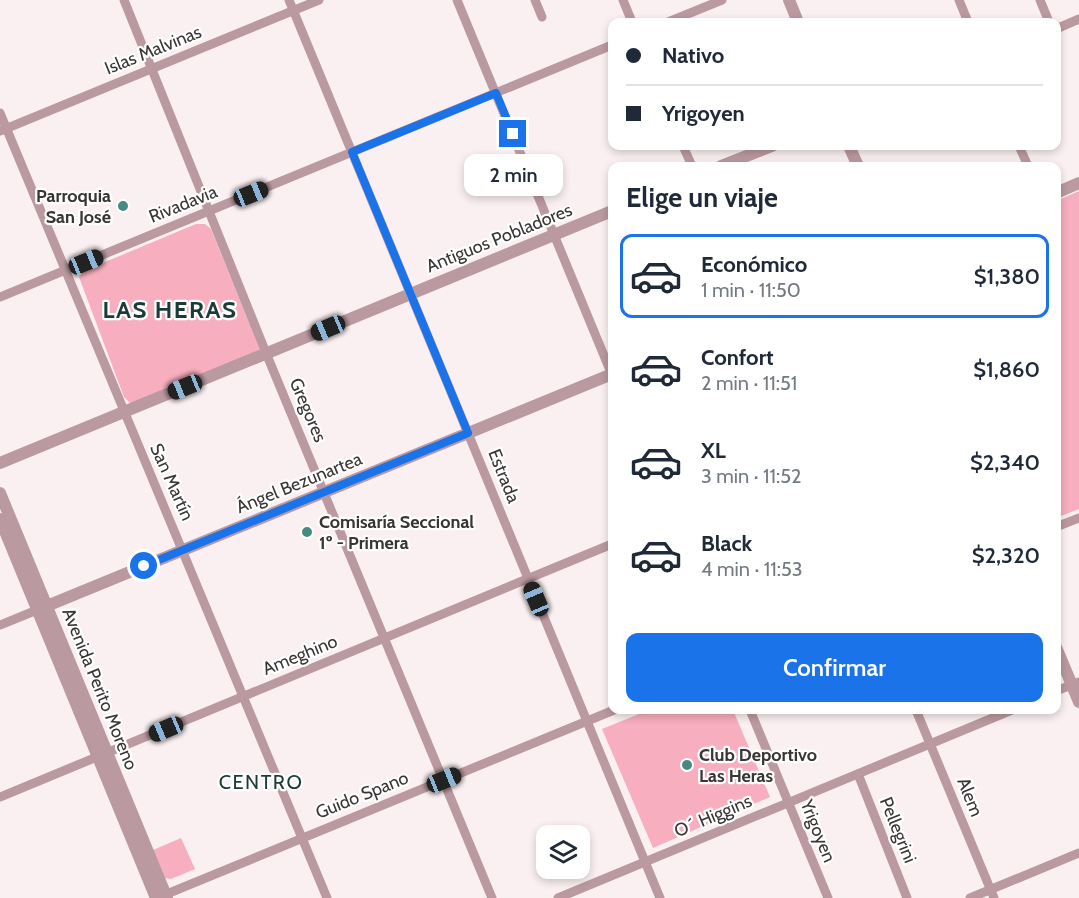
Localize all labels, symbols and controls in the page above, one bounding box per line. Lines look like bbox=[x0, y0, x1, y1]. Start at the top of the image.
street label: Islas Malvinas bbox=[101, 21, 205, 79]
text: Nativo bbox=[662, 42, 724, 69]
text: Yrigoyen bbox=[662, 100, 745, 127]
route end bbox=[499, 120, 526, 147]
callout: 2 min bbox=[464, 155, 562, 197]
text: 2 min bbox=[489, 163, 538, 187]
car bbox=[231, 179, 271, 209]
street label: Rivadavia bbox=[146, 180, 221, 228]
text: Elige un viaje bbox=[626, 181, 778, 214]
place label: Parroquia San José bbox=[36, 185, 111, 228]
marker: Parroquia San José bbox=[116, 199, 130, 213]
street label: Antiguos Pobladores bbox=[423, 199, 575, 277]
car bbox=[66, 247, 106, 277]
icon: car bbox=[629, 249, 683, 303]
text: Económico bbox=[701, 251, 807, 278]
text: $1,380 bbox=[974, 263, 1040, 290]
text: 1 min · 11:50 bbox=[701, 278, 801, 302]
district label: LAS HERAS bbox=[103, 295, 237, 324]
car bbox=[308, 313, 348, 343]
icon: car bbox=[629, 342, 683, 396]
text: Confort bbox=[701, 344, 774, 371]
text: $1,860 bbox=[973, 356, 1040, 383]
text: 2 min · 11:51 bbox=[701, 371, 797, 395]
car bbox=[165, 372, 205, 402]
street label: Gregores bbox=[285, 375, 331, 445]
icon: car bbox=[629, 435, 683, 489]
text: XL bbox=[701, 437, 726, 464]
street label: San Martín bbox=[145, 440, 199, 524]
street label: Estrada bbox=[483, 446, 525, 507]
street label: Ángel Bezunartea bbox=[233, 448, 365, 518]
text: $2,340 bbox=[970, 449, 1040, 476]
text: 3 min · 11:52 bbox=[701, 464, 802, 488]
place label: Comisaría Seccional 1º - Primera bbox=[319, 511, 474, 554]
marker: Comisaría Seccional 1º - Primera bbox=[300, 525, 314, 539]
icon: car bbox=[629, 528, 683, 582]
text: Black bbox=[701, 530, 752, 557]
text: $2,320 bbox=[972, 542, 1040, 569]
route start bbox=[130, 552, 157, 579]
text: 4 min · 11:53 bbox=[701, 557, 803, 581]
car bbox=[521, 579, 551, 619]
street label: Avenida Perito Moreno bbox=[57, 605, 143, 773]
street label: Ameghino bbox=[259, 630, 341, 680]
button: Confirmar bbox=[626, 633, 1043, 702]
car bbox=[146, 714, 186, 744]
place label: Club Deportivo Las Heras bbox=[699, 744, 817, 787]
marker: Club Deportivo Las Heras bbox=[680, 758, 694, 772]
car bbox=[424, 765, 464, 795]
street label: Guido Spano bbox=[312, 766, 412, 824]
district label: CENTRO bbox=[219, 770, 303, 794]
street label: Alem bbox=[952, 774, 988, 820]
street label: O´ Higgins bbox=[671, 790, 755, 842]
street label: Pellegrini bbox=[875, 794, 921, 866]
street label: Yrigoyen bbox=[795, 796, 840, 865]
map controls bbox=[536, 825, 590, 879]
button: layers bbox=[536, 825, 590, 879]

